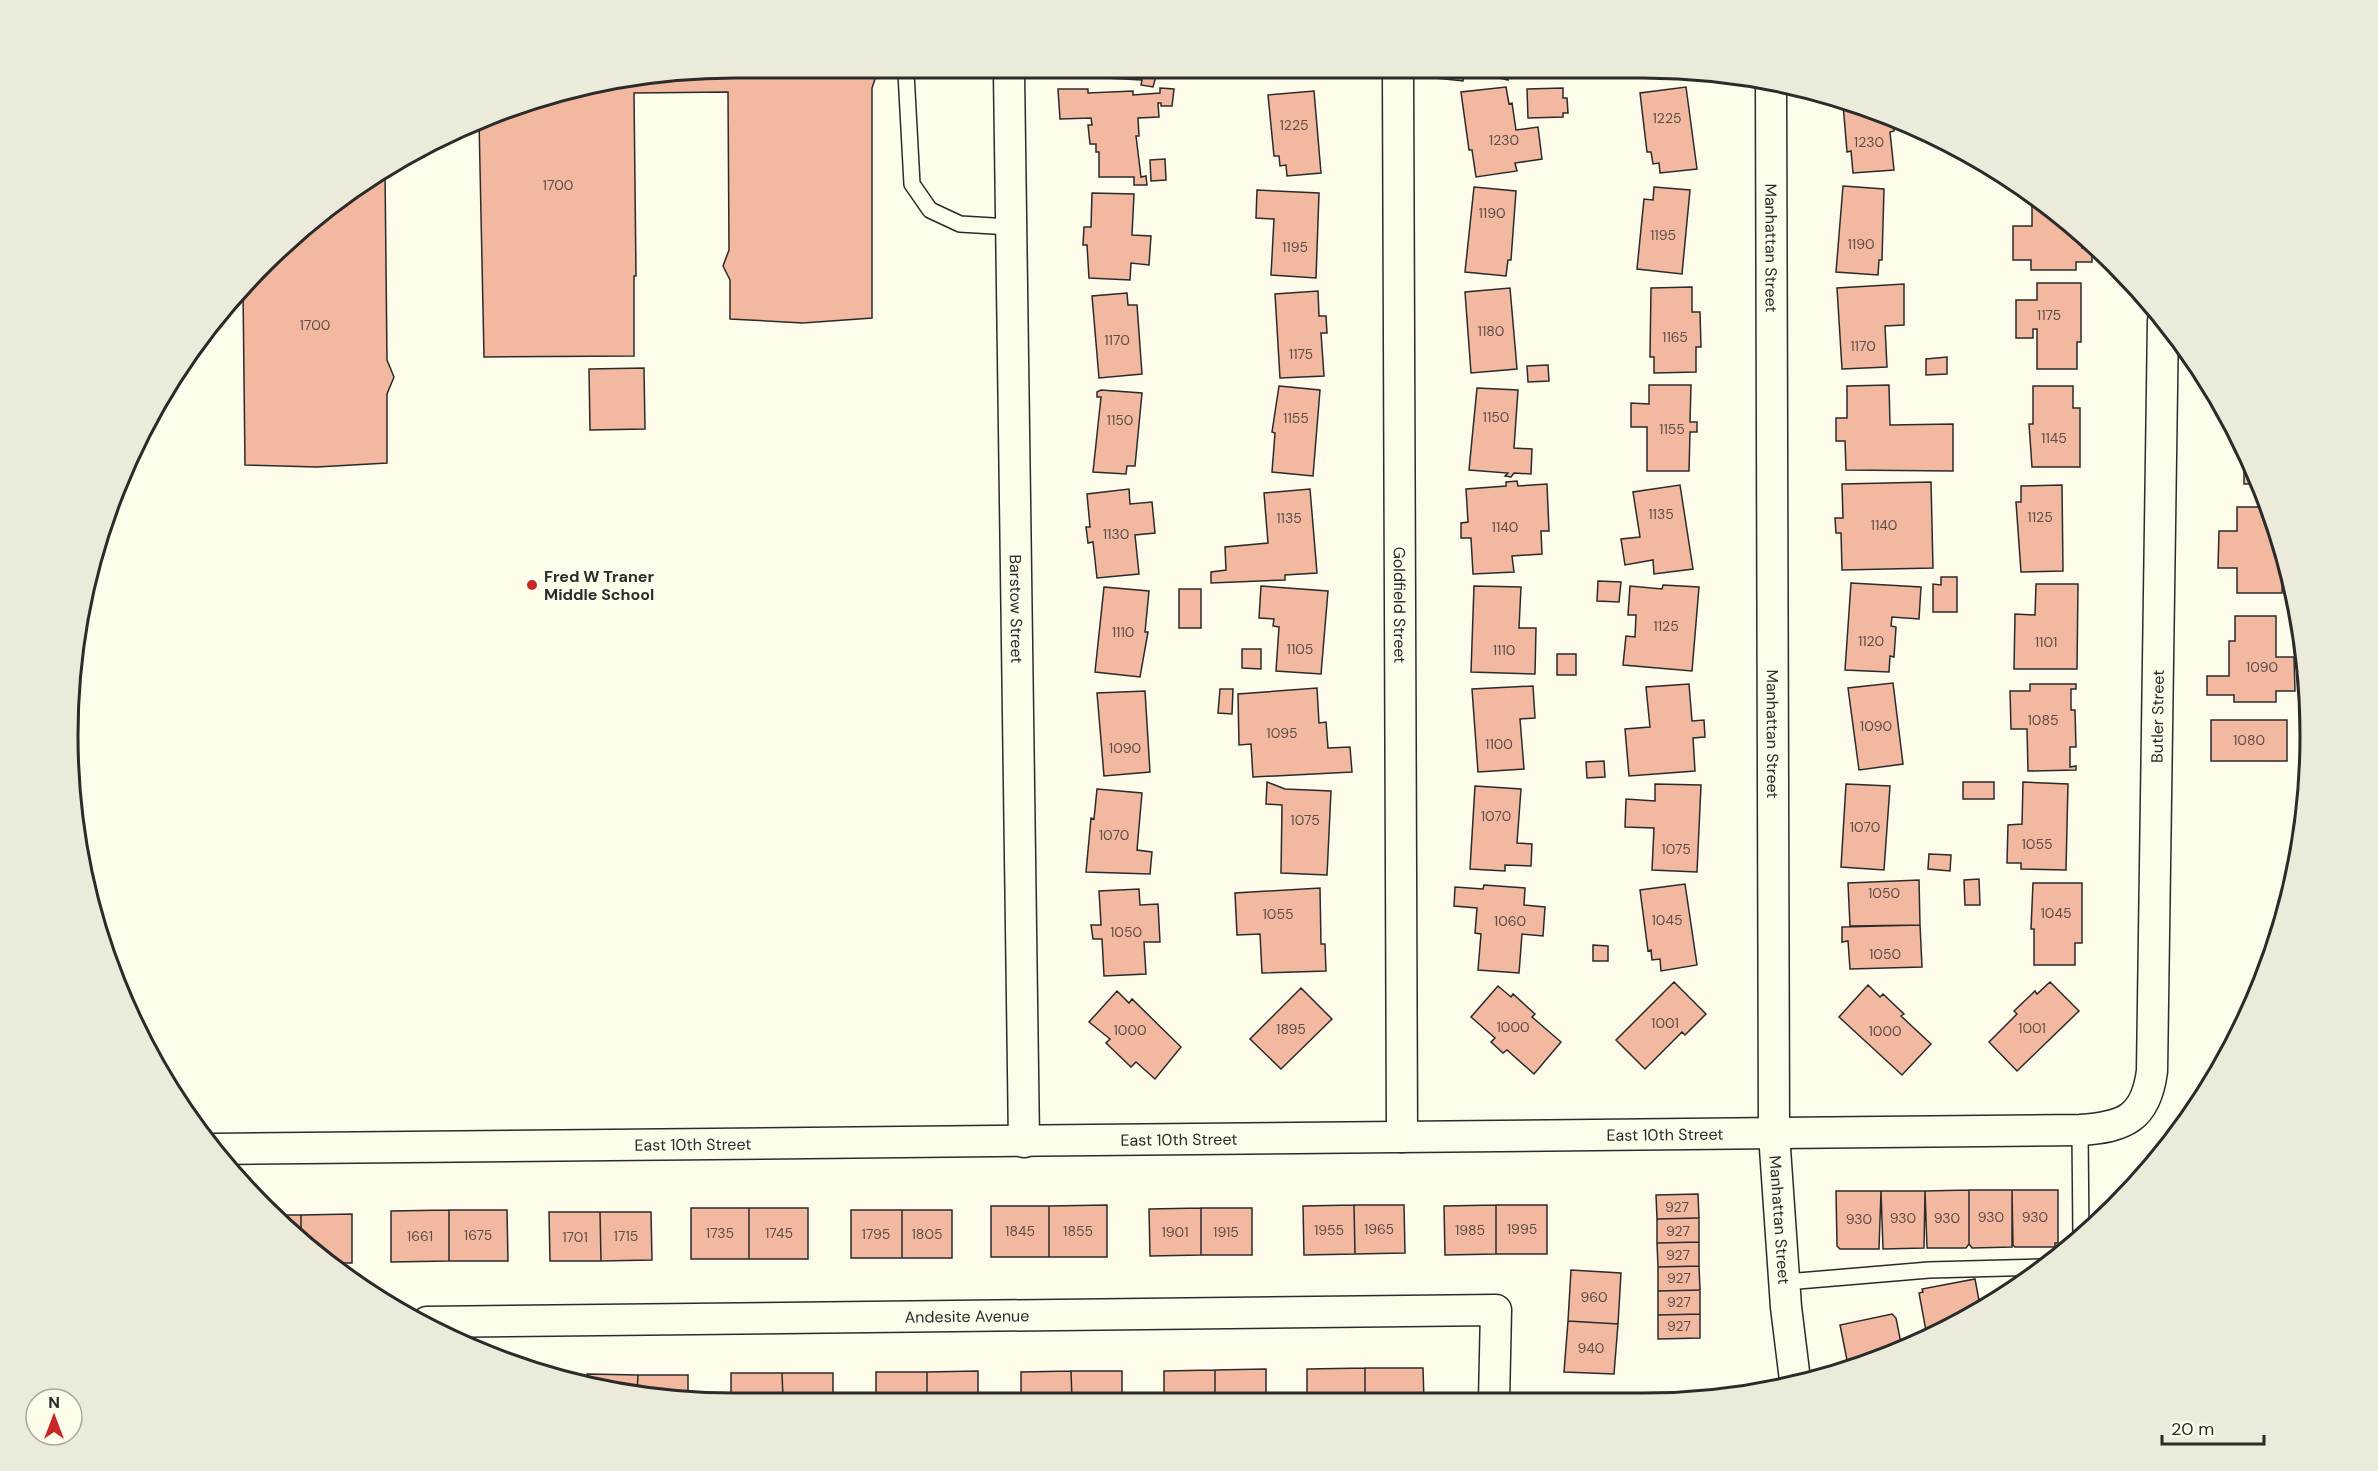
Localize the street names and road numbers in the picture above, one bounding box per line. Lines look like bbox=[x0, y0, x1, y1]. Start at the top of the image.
street label: Manhattan Street bbox=[1760, 183, 1782, 313]
street label: Goldfield Street bbox=[1389, 547, 1410, 663]
street label: Barstow Street bbox=[1005, 554, 1027, 664]
street label: Manhattan Street bbox=[1762, 669, 1783, 799]
street label: Butler Street bbox=[2147, 669, 2169, 763]
street label: East 10th Street bbox=[1606, 1124, 1724, 1146]
street label: East 10th Street bbox=[1120, 1129, 1238, 1151]
street label: East 10th Street bbox=[634, 1134, 752, 1156]
street label: Manhattan Street bbox=[1765, 1155, 1794, 1285]
street label: Andesite Avenue bbox=[905, 1305, 1029, 1328]

